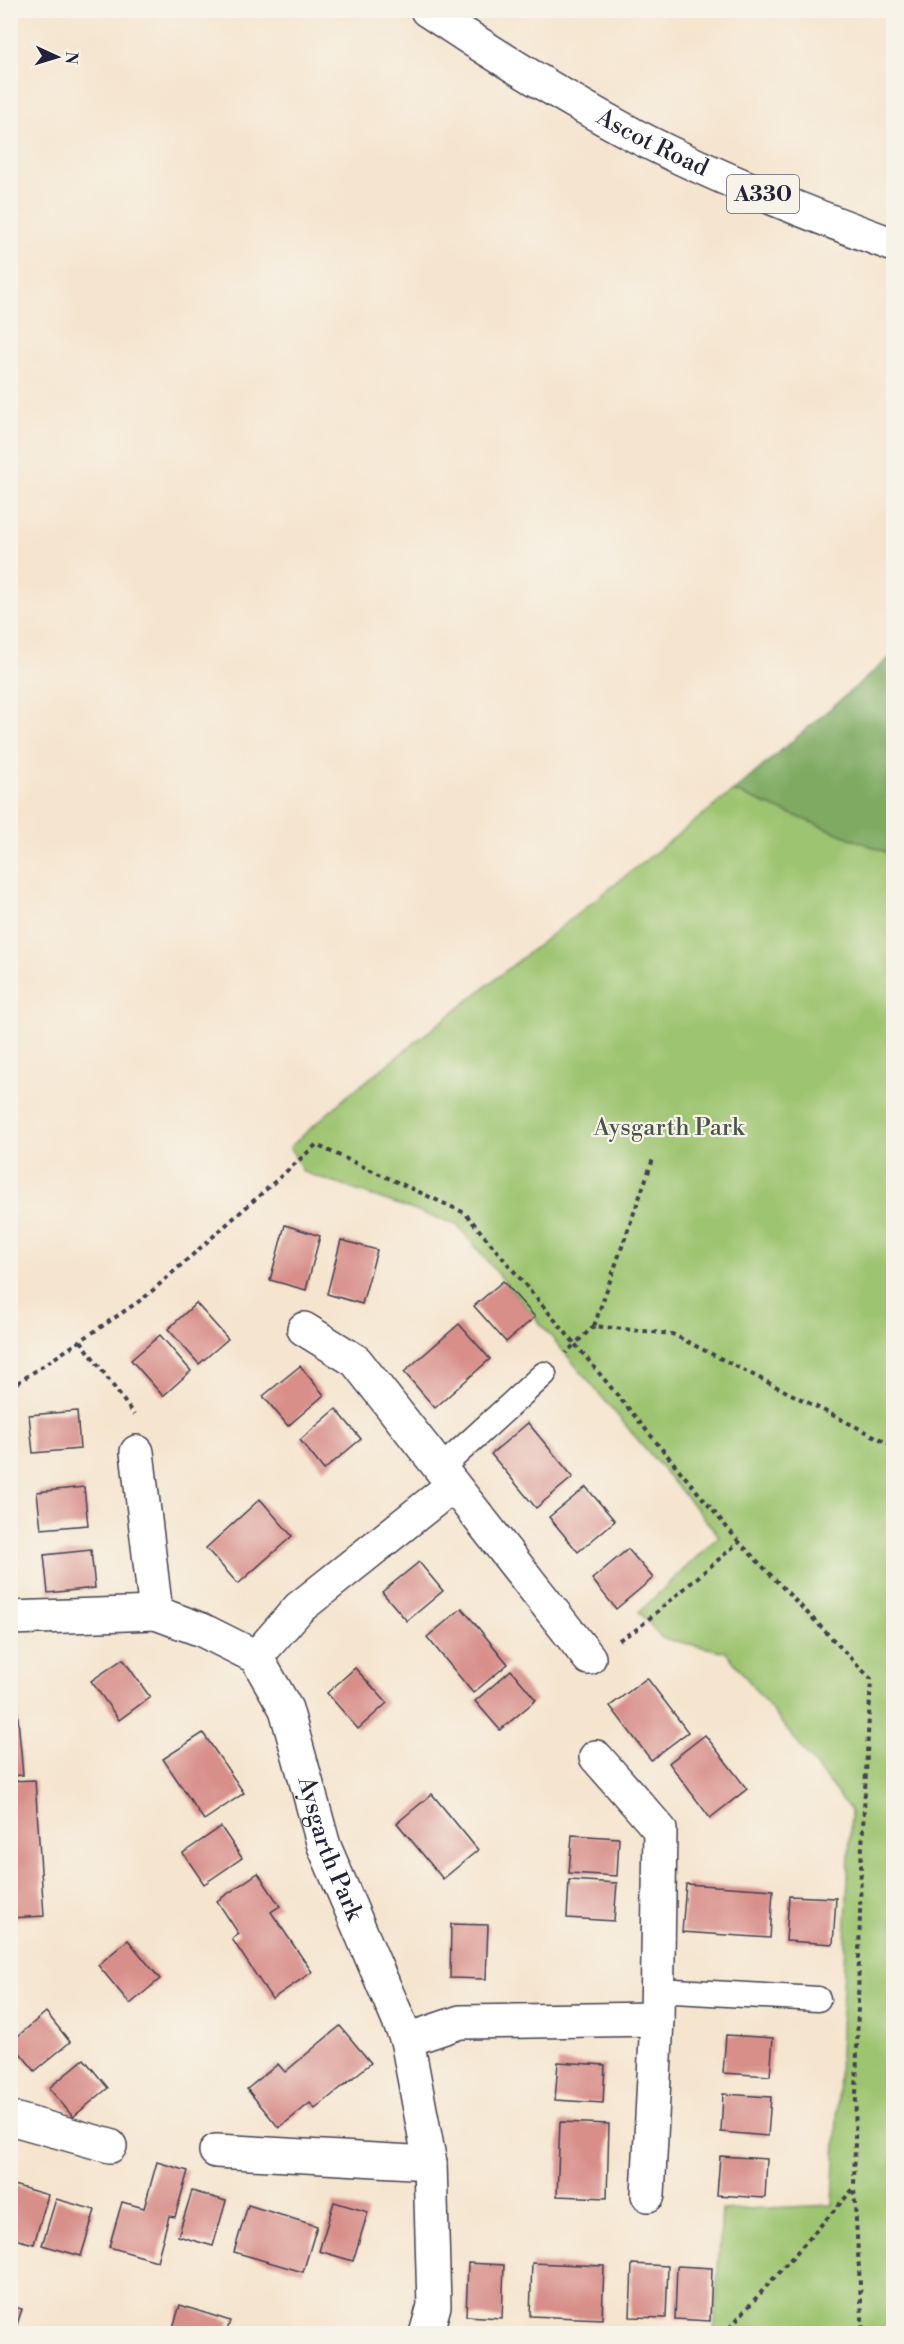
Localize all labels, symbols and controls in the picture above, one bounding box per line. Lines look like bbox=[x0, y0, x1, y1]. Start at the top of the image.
north arrow bbox=[27, 27, 87, 87]
text: N bbox=[61, 51, 81, 65]
street label: Ascot Road bbox=[590, 102, 713, 184]
road number: A330 bbox=[727, 175, 799, 213]
park label: Aysgarth Park bbox=[593, 1113, 746, 1143]
street label: Aysgarth Park bbox=[290, 1772, 370, 1927]

